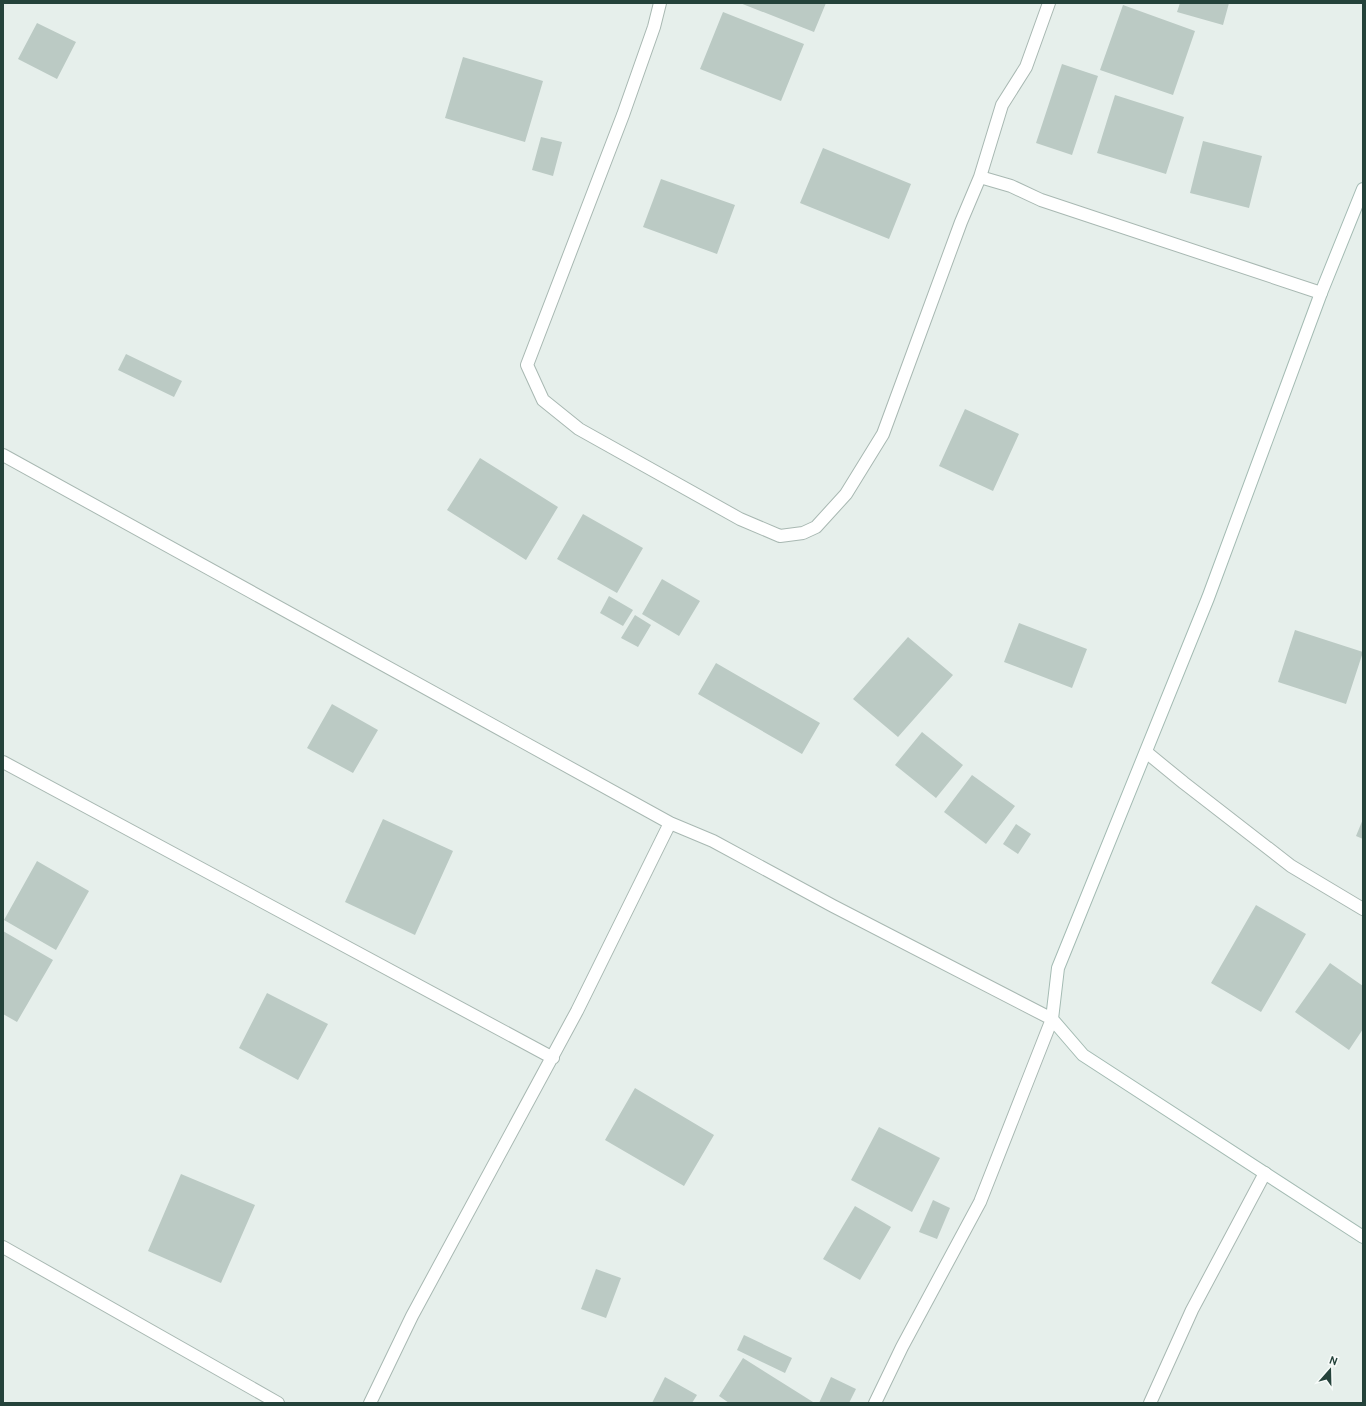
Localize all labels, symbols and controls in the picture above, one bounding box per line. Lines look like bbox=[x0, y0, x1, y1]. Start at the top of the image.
north arrow bbox=[1310, 1350, 1350, 1390]
text: N bbox=[1327, 1353, 1339, 1369]

